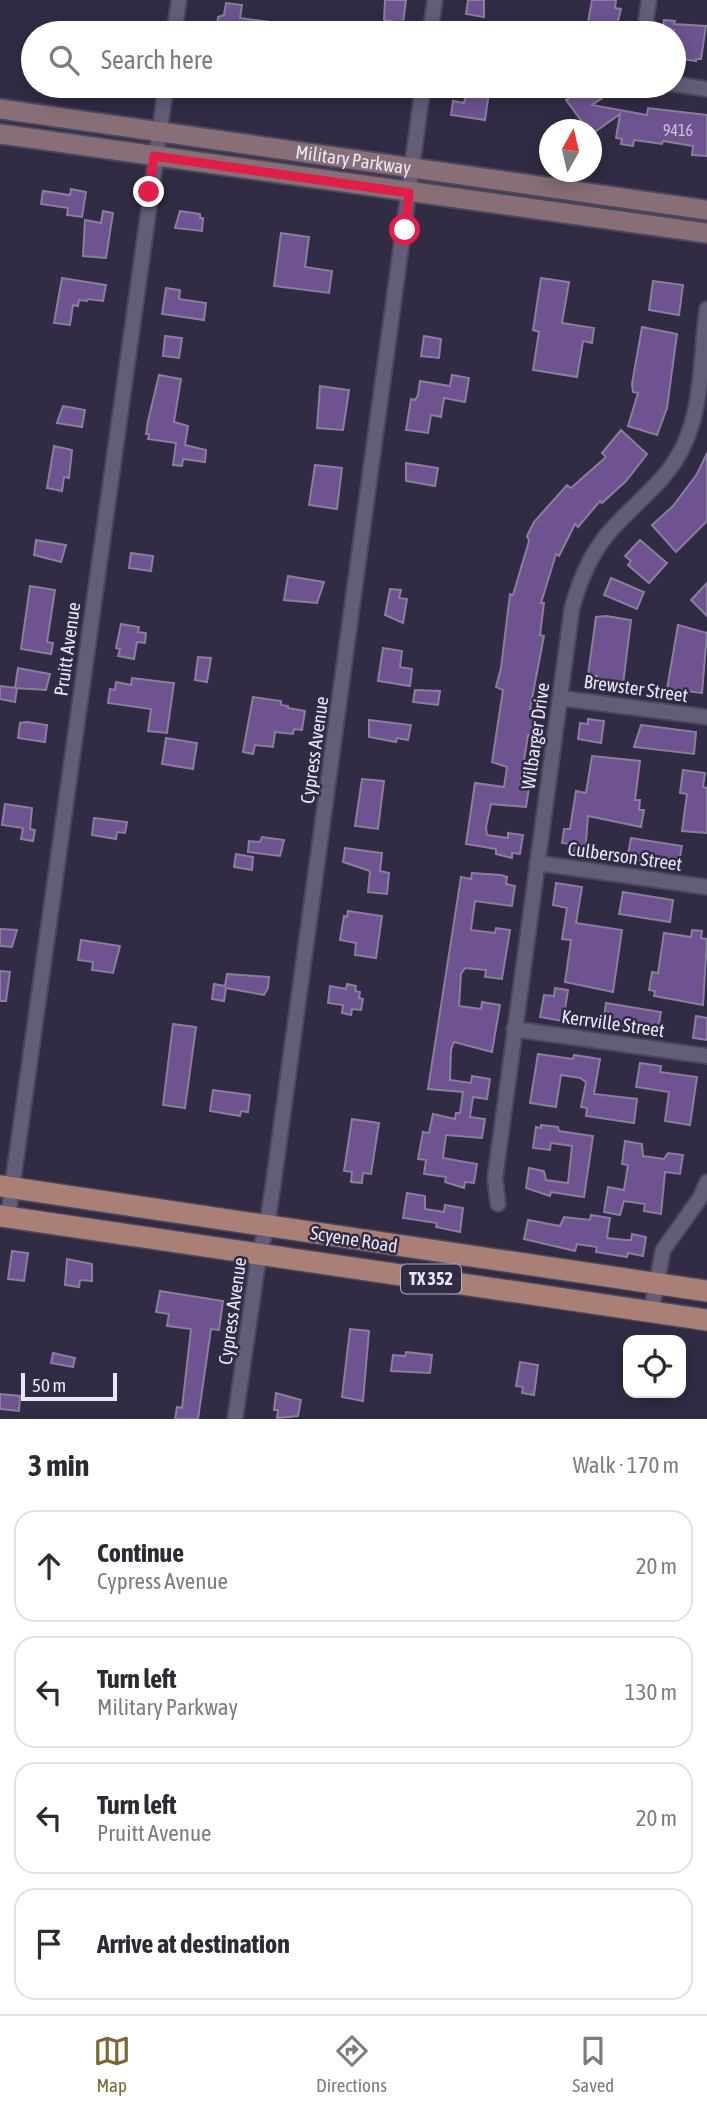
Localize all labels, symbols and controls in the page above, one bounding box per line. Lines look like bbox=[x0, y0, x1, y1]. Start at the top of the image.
search box bbox=[21, 21, 686, 98]
icon: search bbox=[45, 41, 83, 79]
text: Search here bbox=[101, 45, 213, 75]
north arrow bbox=[539, 119, 602, 182]
house number: 9416 bbox=[663, 121, 693, 139]
street label: Military Parkway bbox=[294, 140, 413, 179]
route end bbox=[133, 176, 164, 207]
route start bbox=[389, 214, 420, 245]
street label: Pruitt Avenue bbox=[50, 601, 84, 697]
street label: Brewster Street bbox=[583, 670, 689, 706]
street label: Wilbarger Drive bbox=[517, 681, 553, 791]
street label: Cypress Avenue bbox=[296, 695, 332, 805]
street label: Culberson Street bbox=[566, 837, 684, 875]
street label: Kerrville Street bbox=[560, 1005, 666, 1041]
street label: Scyene Road bbox=[309, 1221, 399, 1257]
street label: Cypress Avenue bbox=[214, 1256, 250, 1366]
road number: TX 352 bbox=[401, 1264, 461, 1294]
map controls bbox=[623, 1335, 686, 1398]
button: locate bbox=[623, 1335, 686, 1398]
scale bar bbox=[21, 1370, 117, 1402]
text: 50 m bbox=[32, 1374, 66, 1396]
text: 3 min bbox=[28, 1448, 89, 1482]
text: Walk · 170 m bbox=[573, 1452, 679, 1478]
text: Continue bbox=[97, 1538, 184, 1568]
icon: ahead bbox=[30, 1547, 68, 1585]
text: 20 m bbox=[636, 1553, 677, 1579]
text: Cypress Avenue bbox=[97, 1568, 228, 1594]
text: Turn left bbox=[97, 1664, 177, 1694]
icon: left bbox=[30, 1673, 68, 1711]
text: 130 m bbox=[625, 1679, 677, 1705]
text: Military Parkway bbox=[97, 1694, 238, 1720]
text: Turn left bbox=[97, 1790, 177, 1820]
icon: left bbox=[30, 1799, 68, 1837]
text: 20 m bbox=[636, 1805, 677, 1831]
text: Pruitt Avenue bbox=[97, 1820, 212, 1846]
icon: arrive bbox=[30, 1925, 68, 1963]
text: Arrive at destination bbox=[97, 1929, 290, 1959]
tab: Map bbox=[93, 2032, 131, 2096]
tab: Directions bbox=[316, 2032, 387, 2096]
tab: Saved bbox=[572, 2032, 614, 2096]

